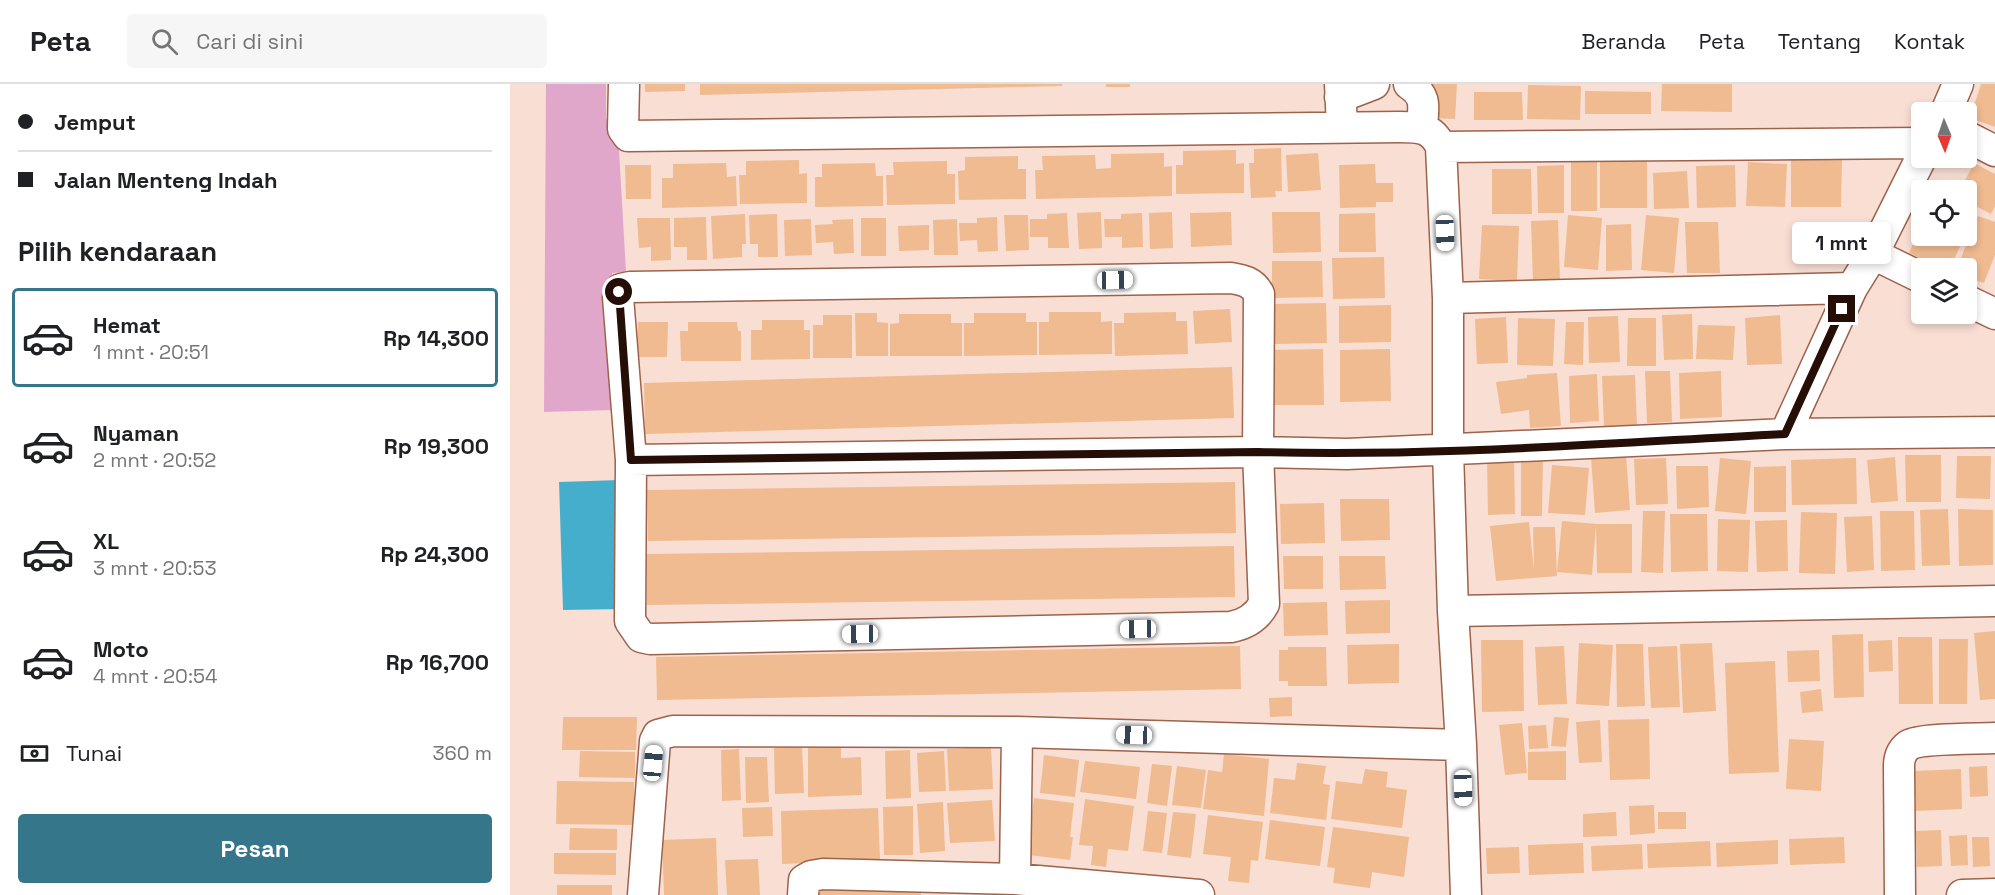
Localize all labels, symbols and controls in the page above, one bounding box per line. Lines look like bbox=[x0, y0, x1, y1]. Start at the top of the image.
search box bbox=[127, 14, 547, 68]
text: Peta bbox=[30, 23, 91, 59]
icon: search bbox=[148, 25, 181, 58]
text: Cari di sini bbox=[196, 27, 303, 55]
text: Beranda bbox=[1581, 28, 1666, 55]
text: Peta bbox=[1699, 28, 1745, 55]
text: Tentang bbox=[1778, 28, 1861, 55]
text: Kontak bbox=[1894, 28, 1965, 55]
north arrow bbox=[1911, 102, 1977, 168]
map controls bbox=[1911, 102, 1977, 324]
text: Jemput bbox=[54, 108, 136, 136]
text: Jalan Menteng Indah bbox=[54, 166, 278, 194]
button: locate bbox=[1911, 180, 1977, 246]
car bbox=[1435, 215, 1455, 251]
callout: 1 mnt bbox=[1792, 222, 1892, 264]
text: 1 mnt bbox=[1815, 230, 1868, 256]
text: Pilih kendaraan bbox=[18, 234, 217, 269]
button: layers bbox=[1911, 258, 1977, 324]
car bbox=[1097, 271, 1133, 289]
route start bbox=[605, 278, 632, 305]
route end bbox=[1828, 295, 1855, 322]
icon: car bbox=[21, 311, 75, 365]
text: Hemat bbox=[93, 311, 161, 339]
text: Rp 14,300 bbox=[383, 324, 489, 352]
text: 1 mnt · 20:51 bbox=[93, 339, 209, 365]
icon: car bbox=[21, 419, 75, 473]
text: Nyaman bbox=[93, 419, 179, 447]
text: Rp 19,300 bbox=[384, 432, 489, 460]
text: 2 mnt · 20:52 bbox=[93, 447, 216, 473]
icon: car bbox=[21, 527, 75, 581]
text: XL bbox=[93, 527, 119, 555]
text: Rp 24,300 bbox=[380, 540, 489, 568]
text: 3 mnt · 20:53 bbox=[93, 555, 217, 581]
car bbox=[1120, 620, 1156, 638]
car bbox=[842, 625, 878, 643]
icon: car bbox=[21, 635, 75, 689]
text: Moto bbox=[93, 635, 149, 663]
text: Rp 16,700 bbox=[386, 648, 489, 676]
text: 4 mnt · 20:54 bbox=[93, 663, 217, 689]
car bbox=[1116, 725, 1152, 745]
icon: cash bbox=[18, 737, 51, 770]
text: Tunai bbox=[66, 739, 122, 767]
text: 360 m bbox=[433, 740, 492, 766]
car bbox=[642, 744, 664, 782]
car bbox=[1453, 770, 1473, 806]
button: Pesan bbox=[18, 814, 492, 883]

